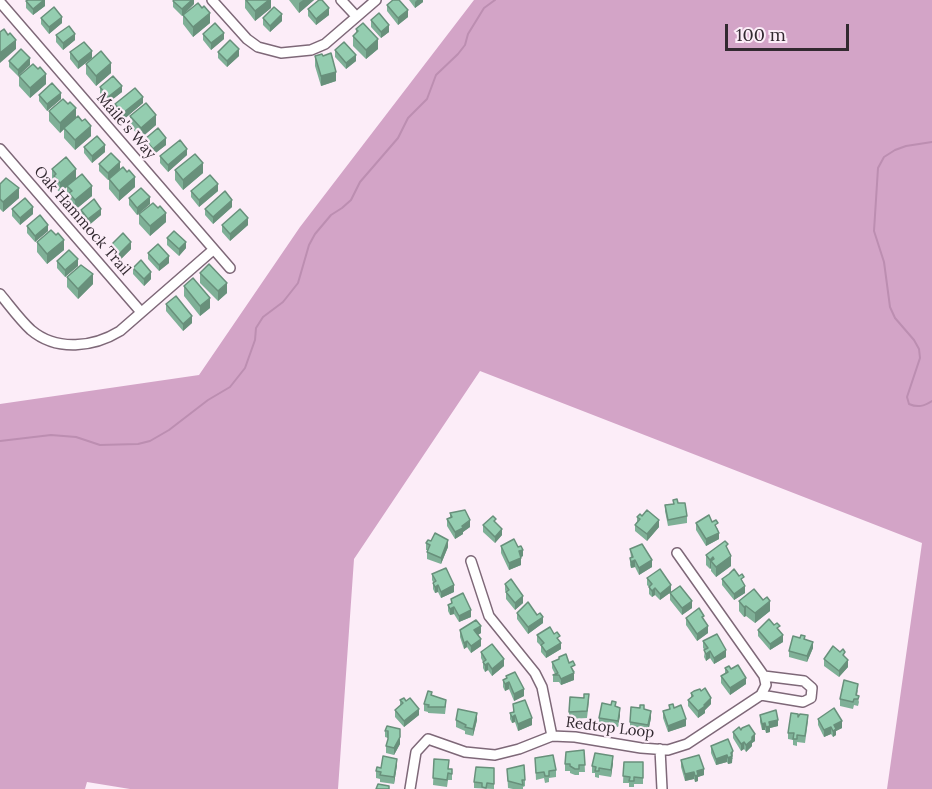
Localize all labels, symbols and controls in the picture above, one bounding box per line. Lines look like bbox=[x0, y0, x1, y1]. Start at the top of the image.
scale bar bbox=[728, 12, 852, 50]
text: 100 m bbox=[736, 23, 786, 46]
street label: Maile's Way bbox=[92, 89, 160, 163]
street label: Oak Hammock Trail bbox=[30, 163, 134, 279]
street label: Redtop Loop bbox=[565, 714, 655, 742]

